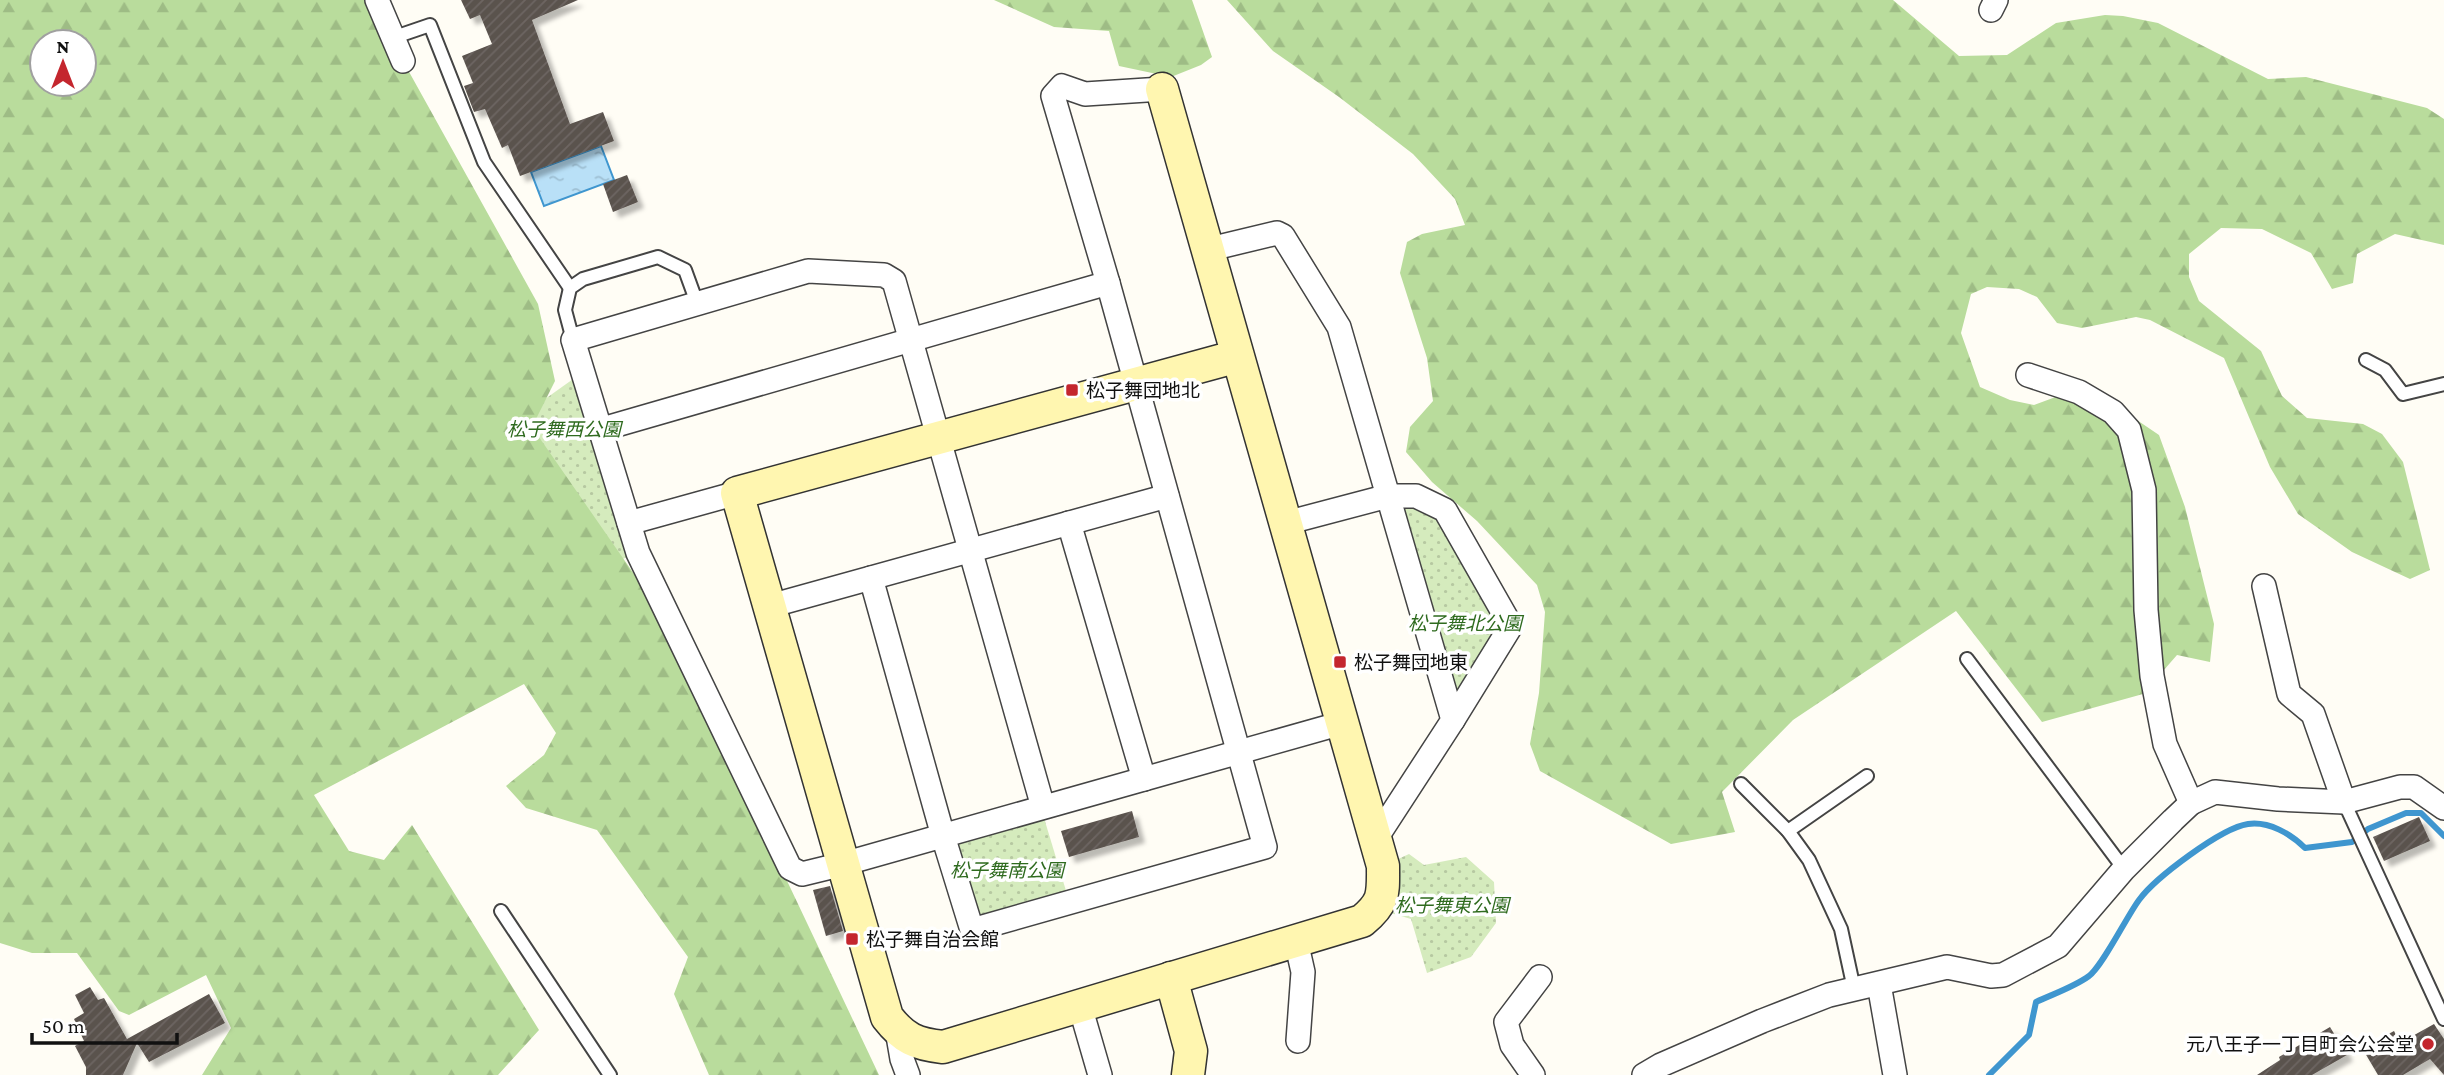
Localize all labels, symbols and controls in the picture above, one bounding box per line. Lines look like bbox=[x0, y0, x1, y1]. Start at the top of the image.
north arrow bbox=[28, 28, 98, 98]
text: N bbox=[57, 36, 70, 57]
place label: 松子舞団地北 bbox=[1086, 380, 1200, 401]
marker: 松子舞団地北 bbox=[1064, 382, 1080, 398]
park label: 松子舞西公園 bbox=[507, 419, 624, 440]
park label: 松子舞北公園 bbox=[1408, 613, 1525, 634]
place label: 松子舞団地東 bbox=[1354, 652, 1468, 673]
marker: 松子舞団地東 bbox=[1332, 654, 1348, 670]
park label: 松子舞南公園 bbox=[950, 860, 1067, 881]
park label: 松子舞東公園 bbox=[1395, 895, 1512, 916]
place label: 松子舞自治会館 bbox=[866, 929, 999, 950]
marker: 松子舞自治会館 bbox=[844, 931, 860, 947]
scale bar bbox=[32, 1002, 177, 1046]
text: 50 m bbox=[42, 1014, 85, 1038]
place label: 元八王子一丁目町会公会堂 bbox=[2186, 1034, 2414, 1055]
marker: 元八王子一丁目町会公会堂 bbox=[2420, 1036, 2436, 1052]

